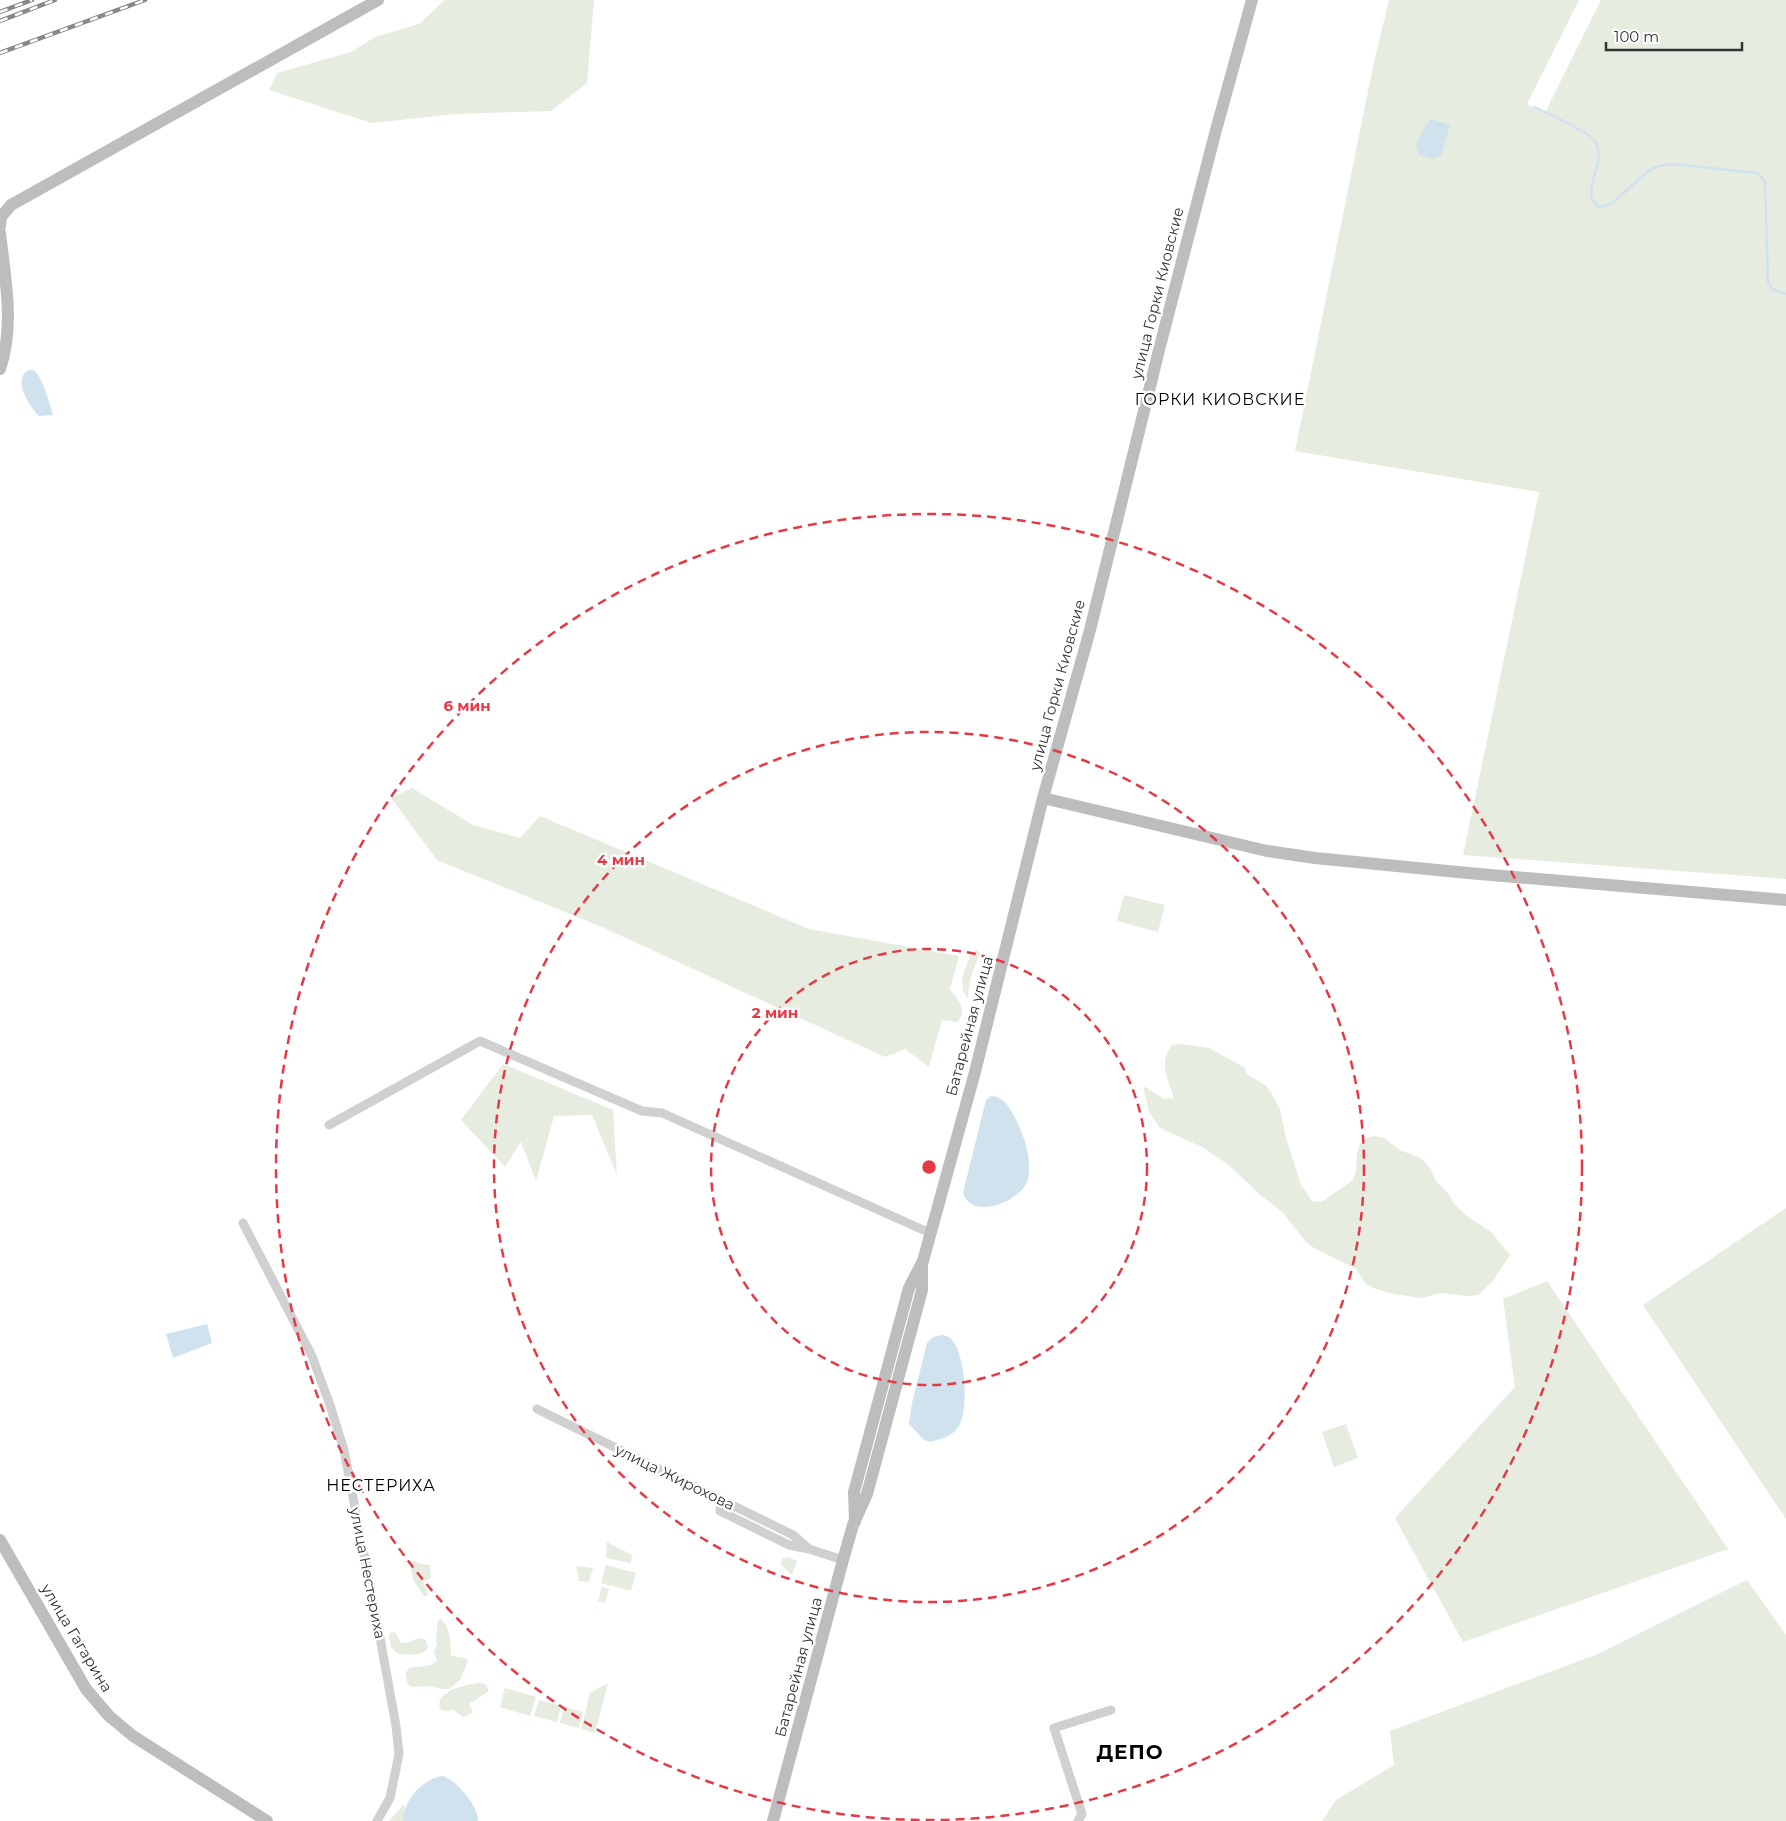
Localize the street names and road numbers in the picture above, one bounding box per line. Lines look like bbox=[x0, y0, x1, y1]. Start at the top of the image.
street label: улица Горки Киовские bbox=[1126, 205, 1188, 382]
street label: улица Горки Киовские bbox=[1025, 597, 1089, 774]
street label: Батарейная улица bbox=[941, 954, 997, 1098]
street label: улица Жирохова bbox=[611, 1439, 738, 1514]
street label: улица Нестериха bbox=[346, 1505, 390, 1640]
street label: улица Гагарина bbox=[37, 1580, 117, 1696]
street label: Батарейная улица bbox=[770, 1595, 826, 1739]

